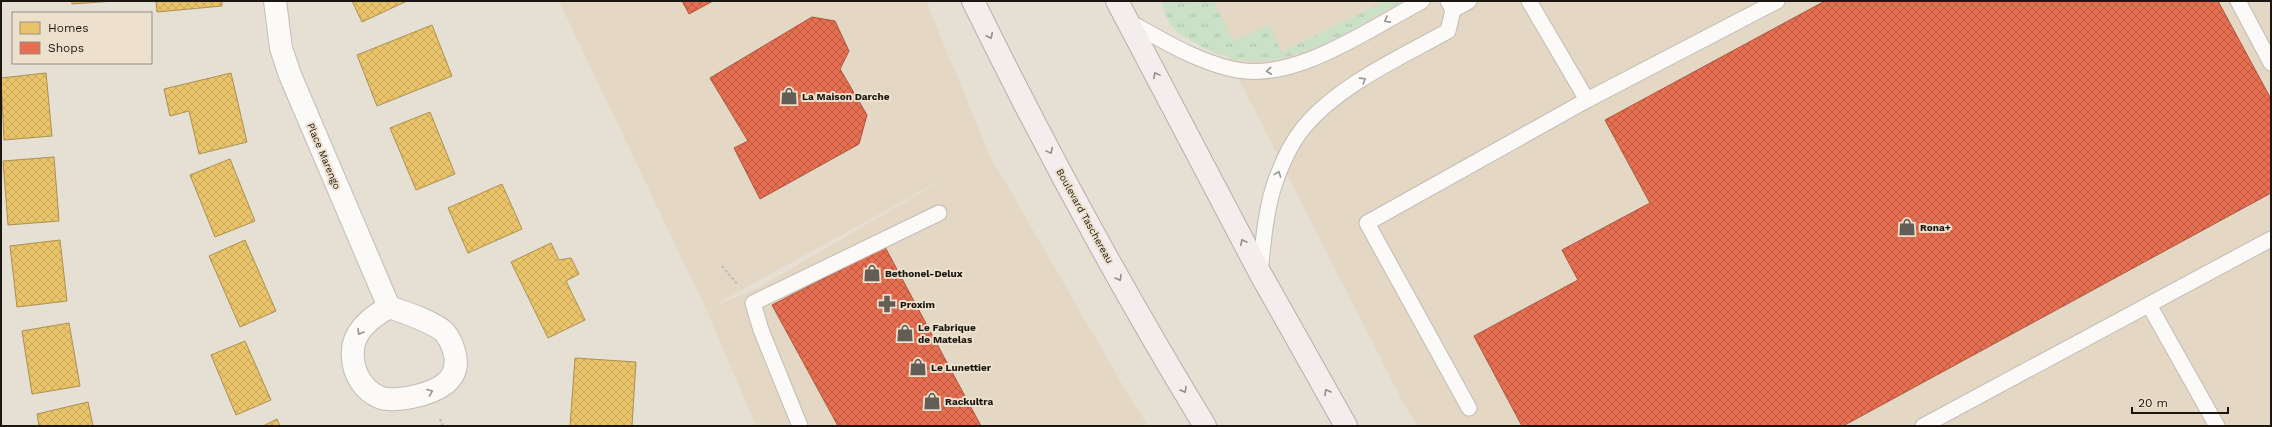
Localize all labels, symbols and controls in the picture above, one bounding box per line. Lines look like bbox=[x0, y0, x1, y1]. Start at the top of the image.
legend bbox=[12, 12, 152, 64]
one-way arrow bbox=[1384, 15, 1392, 22]
text: Homes bbox=[48, 21, 89, 35]
one-way arrow bbox=[985, 32, 993, 39]
text: Shops bbox=[48, 41, 84, 55]
one-way arrow bbox=[1266, 66, 1272, 75]
one-way arrow bbox=[1153, 72, 1160, 80]
one-way arrow bbox=[1359, 77, 1366, 85]
shop icon: La Maison Darche bbox=[779, 86, 799, 106]
place label: La Maison Darche bbox=[802, 91, 890, 102]
street label: Place Marengo bbox=[305, 121, 343, 191]
one-way arrow bbox=[1045, 147, 1053, 155]
street label: Boulevard Taschereau bbox=[1054, 167, 1116, 265]
one-way arrow bbox=[1274, 171, 1282, 178]
shop icon: Rona+ bbox=[1897, 217, 1917, 237]
place label: Rona+ bbox=[1920, 222, 1951, 233]
one-way arrow bbox=[1240, 239, 1248, 246]
shop icon: Bethonel-Delux bbox=[862, 263, 882, 283]
place label: Bethonel-Delux bbox=[885, 268, 963, 279]
one-way arrow bbox=[1114, 274, 1121, 281]
pharmacy icon: Proxim bbox=[877, 294, 897, 314]
place label: Proxim bbox=[900, 299, 935, 310]
place label: Le Fabrique de Matelas bbox=[918, 322, 976, 345]
shop icon: Le Fabrique de Matelas bbox=[895, 323, 915, 343]
one-way arrow bbox=[358, 328, 365, 335]
shop icon: Le Lunettier bbox=[908, 357, 928, 377]
place label: Le Lunettier bbox=[931, 362, 992, 373]
one-way arrow bbox=[1179, 386, 1186, 393]
one-way arrow bbox=[427, 388, 434, 397]
one-way arrow bbox=[1324, 389, 1331, 396]
scale bar bbox=[2132, 389, 2228, 415]
shop icon: Rackultra bbox=[922, 391, 942, 411]
place label: Rackultra bbox=[945, 396, 993, 407]
text: 20 m bbox=[2138, 396, 2168, 410]

